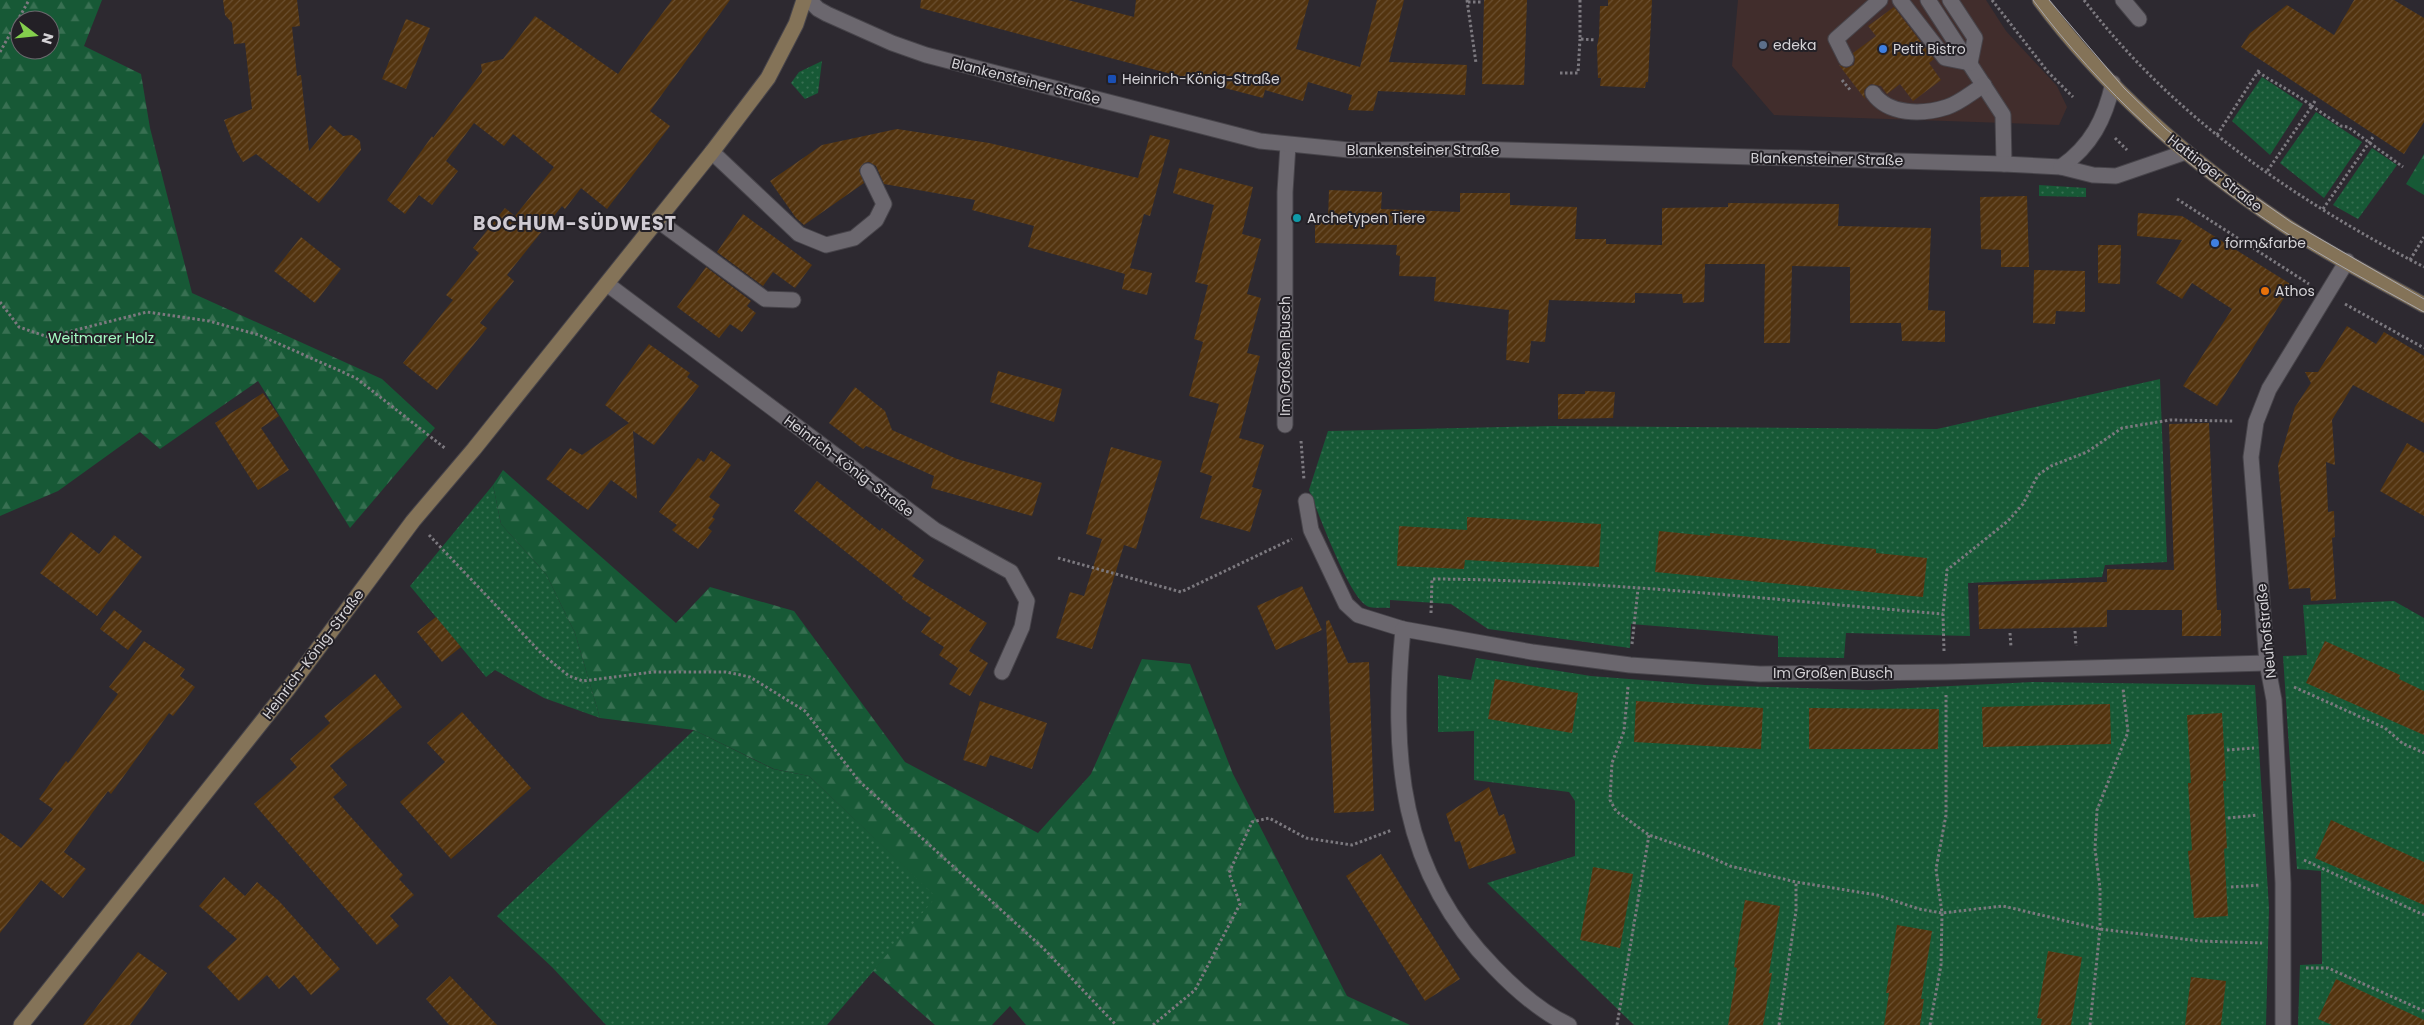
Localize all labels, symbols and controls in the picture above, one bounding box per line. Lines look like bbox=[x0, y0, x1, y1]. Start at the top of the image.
north arrow bbox=[10, 10, 60, 60]
text: N bbox=[36, 31, 59, 46]
place label: edeka bbox=[1773, 35, 1817, 55]
marker: edeka bbox=[1757, 39, 1769, 51]
place label: Petit Bistro bbox=[1893, 39, 1966, 59]
marker: Petit Bistro bbox=[1877, 43, 1889, 55]
street label: Blankensteiner Straße bbox=[950, 53, 1103, 109]
place label: Heinrich-König-Straße bbox=[1122, 69, 1280, 89]
marker: Heinrich-König-Straße bbox=[1106, 73, 1118, 85]
street label: Hattinger Straße bbox=[2164, 130, 2267, 216]
street label: Blankensteiner Straße bbox=[1347, 140, 1500, 160]
street label: Blankensteiner Straße bbox=[1751, 148, 1904, 170]
place label: Archetypen Tiere bbox=[1307, 208, 1426, 228]
district label: BOCHUM-SÜDWEST bbox=[473, 210, 677, 237]
marker: Archetypen Tiere bbox=[1291, 212, 1303, 224]
place label: form&farbe bbox=[2225, 233, 2306, 253]
marker: form&farbe bbox=[2209, 237, 2221, 249]
place label: Athos bbox=[2275, 281, 2315, 301]
marker: Athos bbox=[2259, 285, 2271, 297]
street label: Im Großen Busch bbox=[1275, 296, 1295, 416]
park label: Weitmarer Holz bbox=[48, 328, 154, 348]
street label: Heinrich-König-Straße bbox=[780, 411, 918, 522]
street label: Neuhofstraße bbox=[2251, 582, 2281, 679]
street label: Heinrich-König-Straße bbox=[258, 585, 369, 723]
street label: Im Großen Busch bbox=[1773, 663, 1893, 683]

